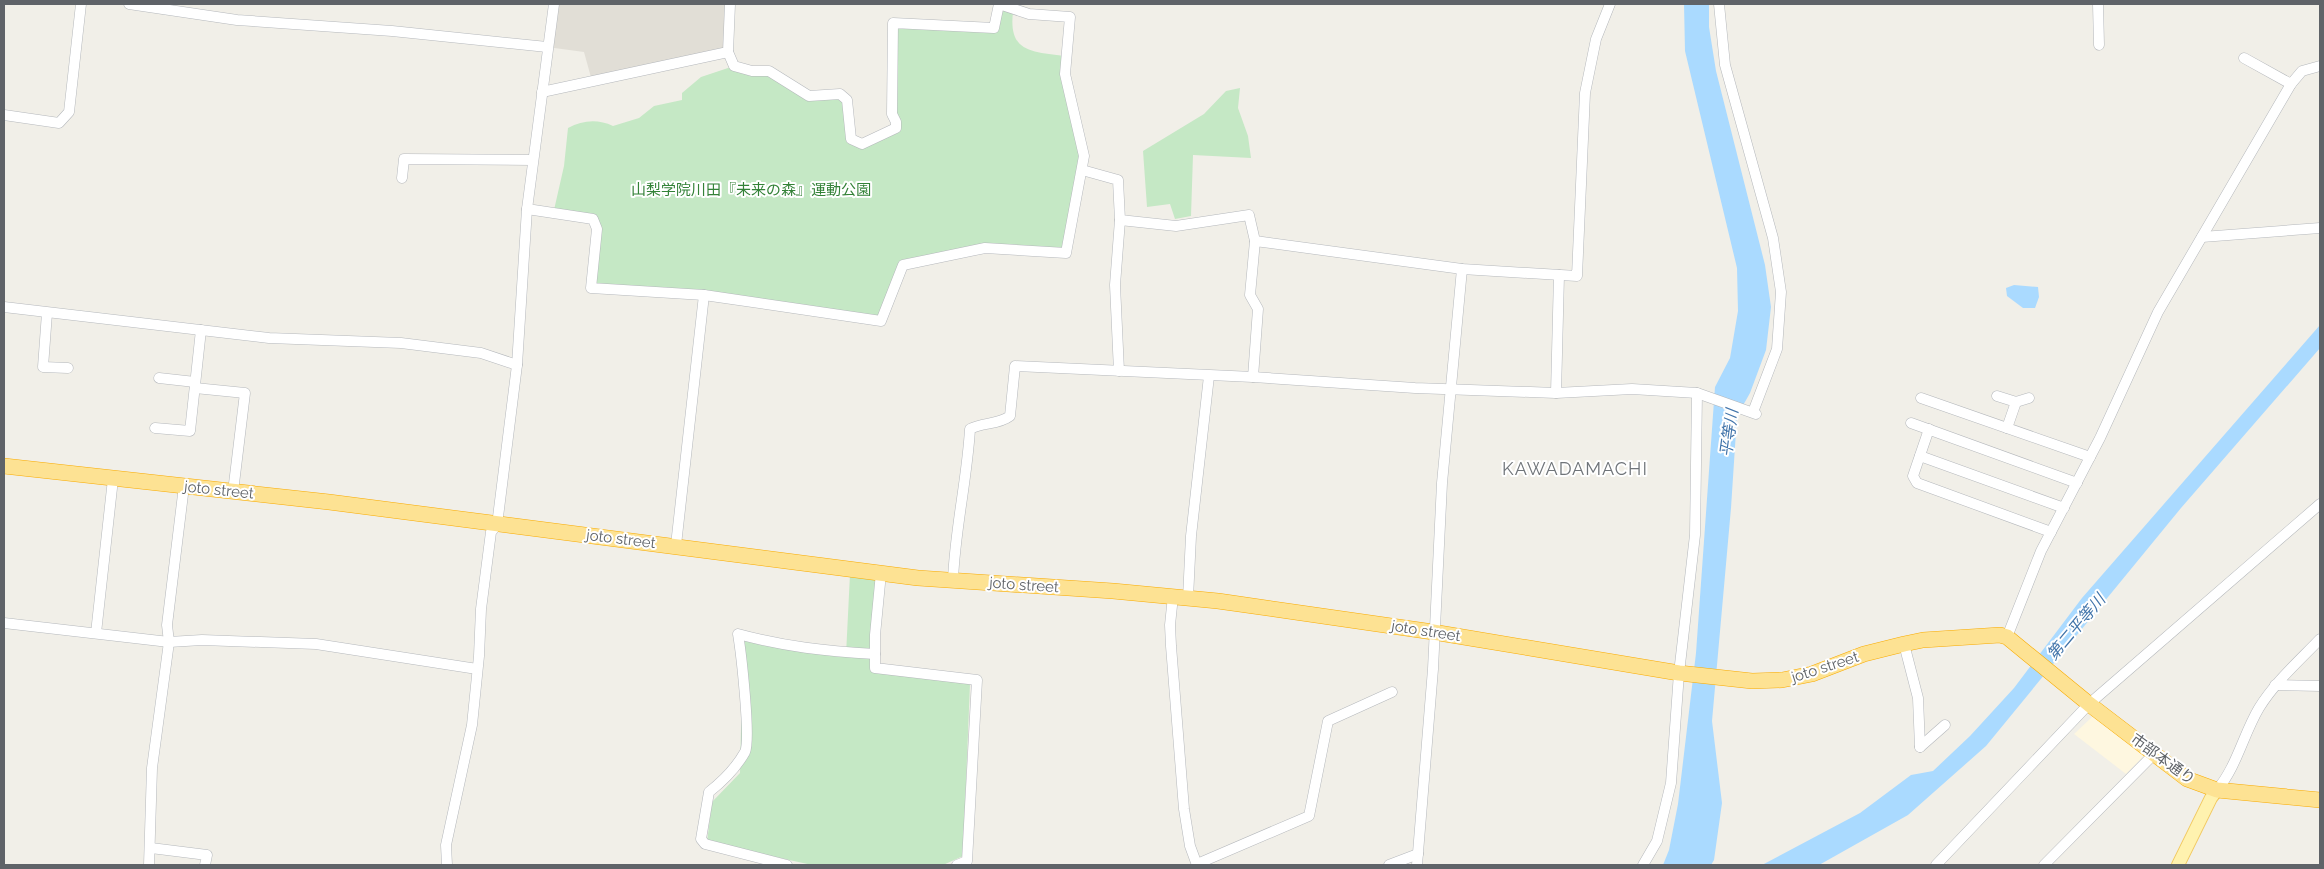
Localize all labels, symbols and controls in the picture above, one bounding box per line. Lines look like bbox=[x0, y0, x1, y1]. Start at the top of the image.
park label: 山梨学院川田『未来の森』運動公園 bbox=[631, 181, 871, 199]
water label: 平等川 bbox=[1716, 406, 1742, 458]
district label: KAWADAMACHI bbox=[1502, 458, 1648, 479]
street label: joto street bbox=[181, 477, 255, 503]
street label: joto street bbox=[583, 526, 657, 552]
street label: joto street bbox=[987, 573, 1059, 596]
water label: 第二平等川 bbox=[2043, 589, 2110, 664]
street label: joto street bbox=[1388, 616, 1462, 645]
street label: joto street bbox=[1787, 648, 1861, 687]
street label: 市部本通り bbox=[2127, 730, 2199, 788]

